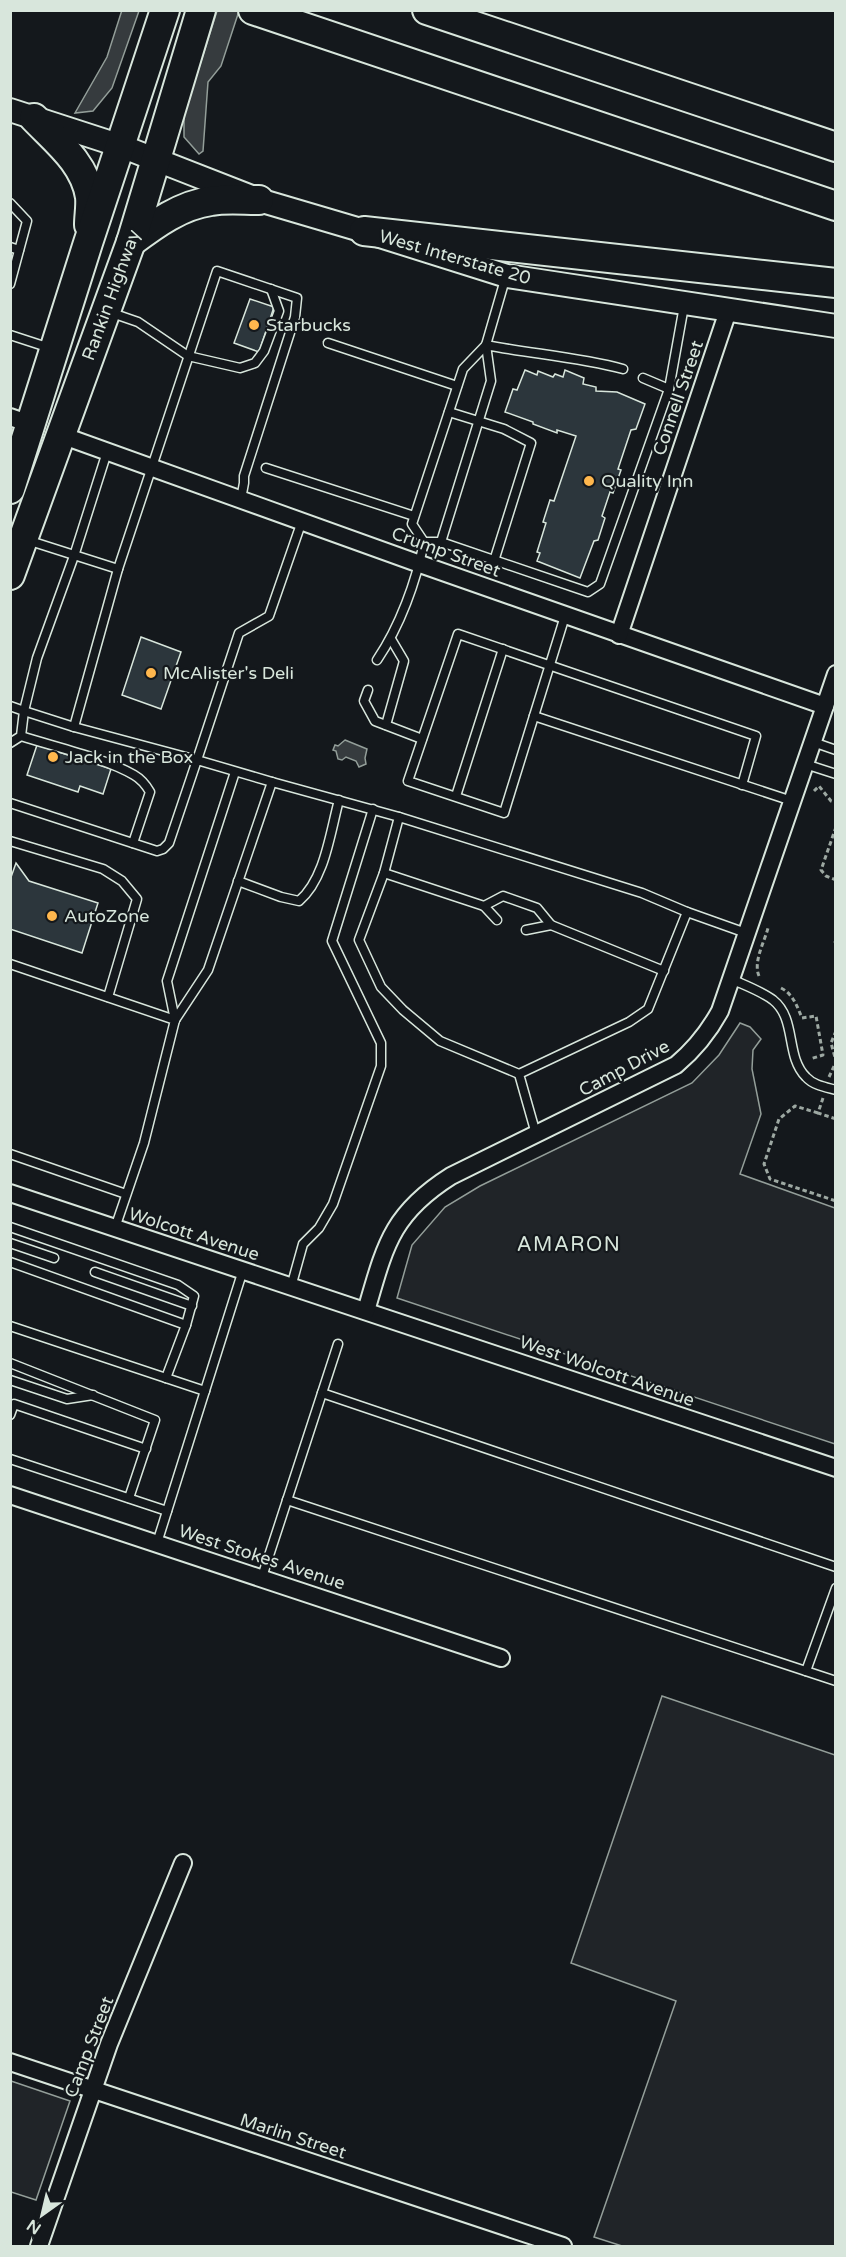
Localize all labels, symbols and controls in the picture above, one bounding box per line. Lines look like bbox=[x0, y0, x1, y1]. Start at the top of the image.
street label: West Interstate 20 bbox=[377, 225, 533, 289]
street label: Rankin Highway bbox=[77, 226, 145, 363]
place label: Starbucks bbox=[266, 314, 351, 336]
marker: Starbucks bbox=[247, 318, 261, 332]
street label: Connell Street bbox=[648, 337, 708, 458]
place label: Quality Inn bbox=[601, 470, 694, 492]
marker: Quality Inn bbox=[582, 474, 596, 488]
street label: Crump Street bbox=[389, 522, 504, 582]
place label: McAlister's Deli bbox=[163, 662, 294, 684]
marker: McAlister's Deli bbox=[144, 666, 158, 680]
place label: Jack in the Box bbox=[65, 746, 193, 768]
marker: Jack in the Box bbox=[46, 750, 60, 764]
place label: AutoZone bbox=[64, 905, 149, 927]
marker: AutoZone bbox=[45, 909, 59, 923]
street label: Camp Drive bbox=[575, 1035, 673, 1101]
street label: Wolcott Avenue bbox=[126, 1203, 262, 1265]
district label: AMARON bbox=[517, 1233, 621, 1257]
street label: West Wolcott Avenue bbox=[517, 1331, 697, 1411]
street label: West Stokes Avenue bbox=[176, 1520, 348, 1594]
street label: Camp Street bbox=[60, 1993, 118, 2101]
street label: Marlin Street bbox=[237, 2108, 349, 2164]
north arrow bbox=[12, 2185, 72, 2245]
text: N bbox=[23, 2215, 45, 2238]

